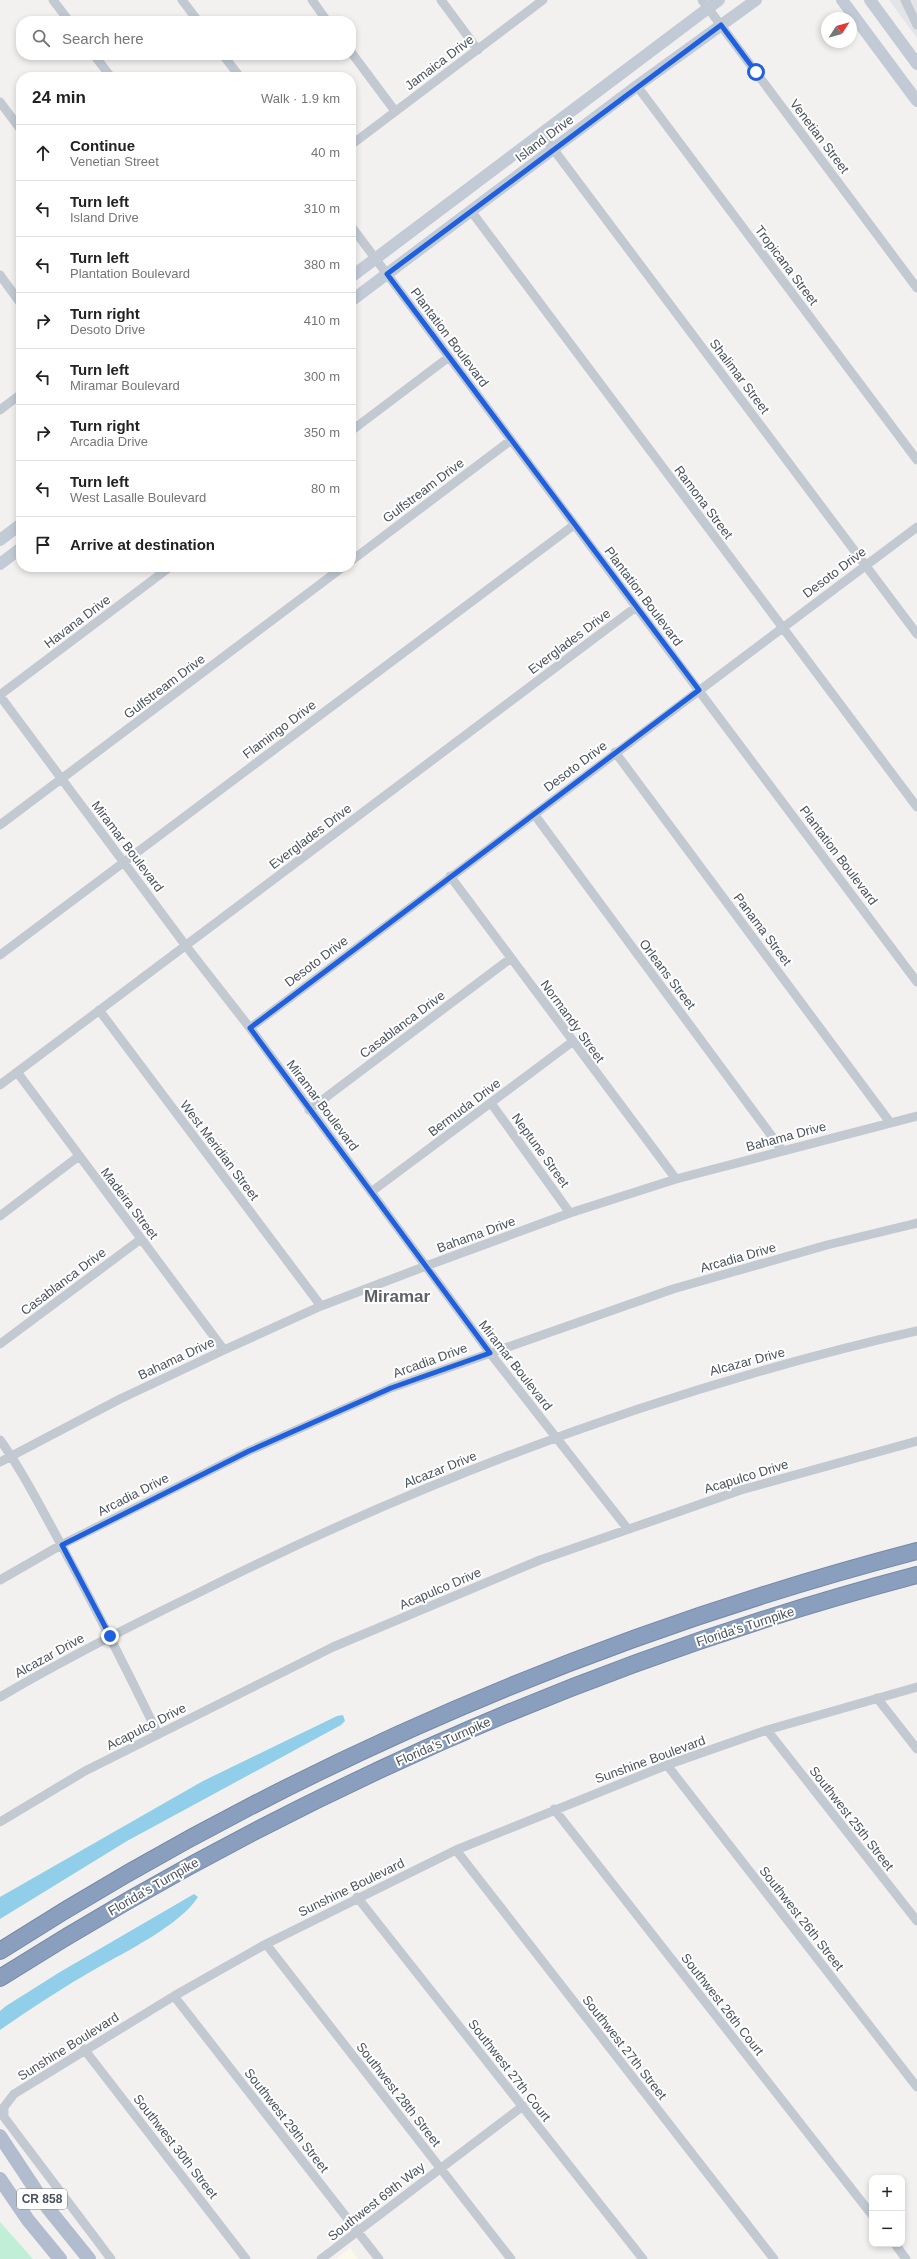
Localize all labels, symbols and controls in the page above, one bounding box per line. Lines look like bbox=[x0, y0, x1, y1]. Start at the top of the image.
north arrow bbox=[821, 12, 857, 48]
search box bbox=[16, 16, 356, 60]
icon: search bbox=[30, 27, 52, 49]
text: Search here bbox=[62, 30, 144, 47]
street label: Jamaica Drive bbox=[402, 32, 477, 93]
route start bbox=[747, 63, 765, 81]
text: 24 min bbox=[32, 88, 86, 107]
text: Walk · 1.9 km bbox=[261, 91, 340, 106]
street label: Venetian Street bbox=[787, 96, 853, 177]
street label: Island Drive bbox=[512, 112, 576, 165]
text: Continue bbox=[70, 137, 135, 154]
icon: ahead bbox=[32, 142, 54, 164]
text: 40 m bbox=[311, 145, 340, 160]
text: Venetian Street bbox=[70, 154, 159, 169]
text: Turn left bbox=[70, 193, 129, 210]
icon: left bbox=[32, 198, 54, 220]
text: 310 m bbox=[304, 201, 340, 216]
text: Island Drive bbox=[70, 210, 139, 225]
street label: Tropicana Street bbox=[752, 223, 822, 308]
text: Turn left bbox=[70, 249, 129, 266]
icon: left bbox=[32, 254, 54, 276]
text: 380 m bbox=[304, 257, 340, 272]
text: Plantation Boulevard bbox=[70, 266, 190, 281]
street label: Plantation Boulevard bbox=[408, 285, 492, 390]
text: Turn right bbox=[70, 305, 140, 322]
icon: right bbox=[32, 310, 54, 332]
text: 410 m bbox=[304, 313, 340, 328]
text: Desoto Drive bbox=[70, 322, 145, 337]
street label: Shalimar Street bbox=[707, 336, 773, 417]
text: Turn left bbox=[70, 361, 129, 378]
icon: left bbox=[32, 366, 54, 388]
text: 300 m bbox=[304, 369, 340, 384]
text: Miramar Boulevard bbox=[70, 378, 180, 393]
text: Turn right bbox=[70, 417, 140, 434]
icon: right bbox=[32, 422, 54, 444]
text: 350 m bbox=[304, 425, 340, 440]
text: Arcadia Drive bbox=[70, 434, 148, 449]
street label: Gulfstream Drive bbox=[380, 455, 467, 526]
street label: Ramona Street bbox=[671, 463, 736, 542]
text: Turn left bbox=[70, 473, 129, 490]
icon: left bbox=[32, 478, 54, 500]
text: 80 m bbox=[311, 481, 340, 496]
text: West Lasalle Boulevard bbox=[70, 490, 206, 505]
icon: arrive bbox=[32, 534, 54, 556]
text: Arrive at destination bbox=[70, 536, 215, 553]
street label: Plantation Boulevard bbox=[602, 544, 686, 649]
street label: Desoto Drive bbox=[800, 544, 869, 601]
street label: Havana Drive bbox=[41, 592, 113, 651]
street label: Everglades Drive bbox=[525, 606, 613, 677]
street label: Gulfstream Drive bbox=[121, 651, 208, 722]
street label: Flamingo Drive bbox=[240, 697, 319, 762]
street label: Desoto Drive bbox=[541, 738, 610, 795]
street label: Miramar Boulevard bbox=[89, 798, 167, 895]
street label: Everglades Drive bbox=[266, 801, 354, 872]
street label: Plantation Boulevard bbox=[797, 803, 881, 908]
street label: Panama Street bbox=[731, 890, 795, 969]
street label: Desoto Drive bbox=[282, 933, 351, 990]
street label: Orleans Street bbox=[636, 936, 699, 1013]
street label: Normandy Street bbox=[538, 977, 608, 1066]
street label: Casablanca Drive bbox=[357, 988, 448, 1061]
street label: Miramar Boulevard bbox=[284, 1057, 362, 1154]
street label: Bermuda Drive bbox=[425, 1075, 503, 1139]
street label: West Meridian Street bbox=[177, 1097, 262, 1203]
street label: Neptune Street bbox=[509, 1111, 573, 1190]
street label: Bahama Drive bbox=[744, 1119, 828, 1154]
street label: Madeira Street bbox=[98, 1165, 161, 1242]
street label: Bahama Drive bbox=[435, 1213, 517, 1256]
street label: Arcadia Drive bbox=[699, 1240, 778, 1275]
street label: Casablanca Drive bbox=[18, 1245, 109, 1318]
district label: Miramar bbox=[364, 1287, 430, 1306]
street label: Miramar Boulevard bbox=[476, 1317, 555, 1413]
street label: Bahama Drive bbox=[136, 1334, 217, 1383]
street label: Arcadia Drive bbox=[391, 1340, 469, 1381]
street label: Alcazar Drive bbox=[708, 1344, 786, 1379]
street label: Alcazar Drive bbox=[402, 1448, 479, 1491]
street label: Acapulco Drive bbox=[702, 1457, 790, 1496]
street label: Arcadia Drive bbox=[95, 1470, 171, 1519]
street label: Acapulco Drive bbox=[397, 1564, 483, 1612]
street label: Florida's Turnpike bbox=[694, 1604, 796, 1649]
route end bbox=[101, 1627, 119, 1645]
street label: Alcazar Drive bbox=[12, 1630, 87, 1681]
street label: Acapulco Drive bbox=[104, 1700, 189, 1753]
street label: Florida's Turnpike bbox=[393, 1714, 493, 1769]
street label: Sunshine Boulevard bbox=[593, 1733, 707, 1786]
street label: Southwest 25th Street bbox=[806, 1763, 897, 1874]
street label: Florida's Turnpike bbox=[105, 1854, 201, 1918]
street label: Sunshine Boulevard bbox=[296, 1855, 407, 1920]
street label: Southwest 26th Street bbox=[756, 1863, 847, 1974]
street label: Southwest 26th Court bbox=[678, 1950, 767, 2058]
street label: Southwest 27th Street bbox=[579, 1992, 670, 2103]
street label: Sunshine Boulevard bbox=[15, 2009, 122, 2084]
street label: Southwest 27th Court bbox=[465, 2016, 554, 2124]
street label: Southwest 28th Street bbox=[353, 2039, 444, 2150]
street label: Southwest 29th Street bbox=[241, 2065, 332, 2176]
street label: Southwest 30th Street bbox=[130, 2091, 221, 2202]
street label: Southwest 69th Way bbox=[325, 2159, 428, 2244]
map controls bbox=[869, 2175, 905, 2247]
button: + bbox=[869, 2175, 905, 2211]
road number: CR 858 bbox=[17, 2189, 67, 2209]
button: − bbox=[869, 2211, 905, 2247]

